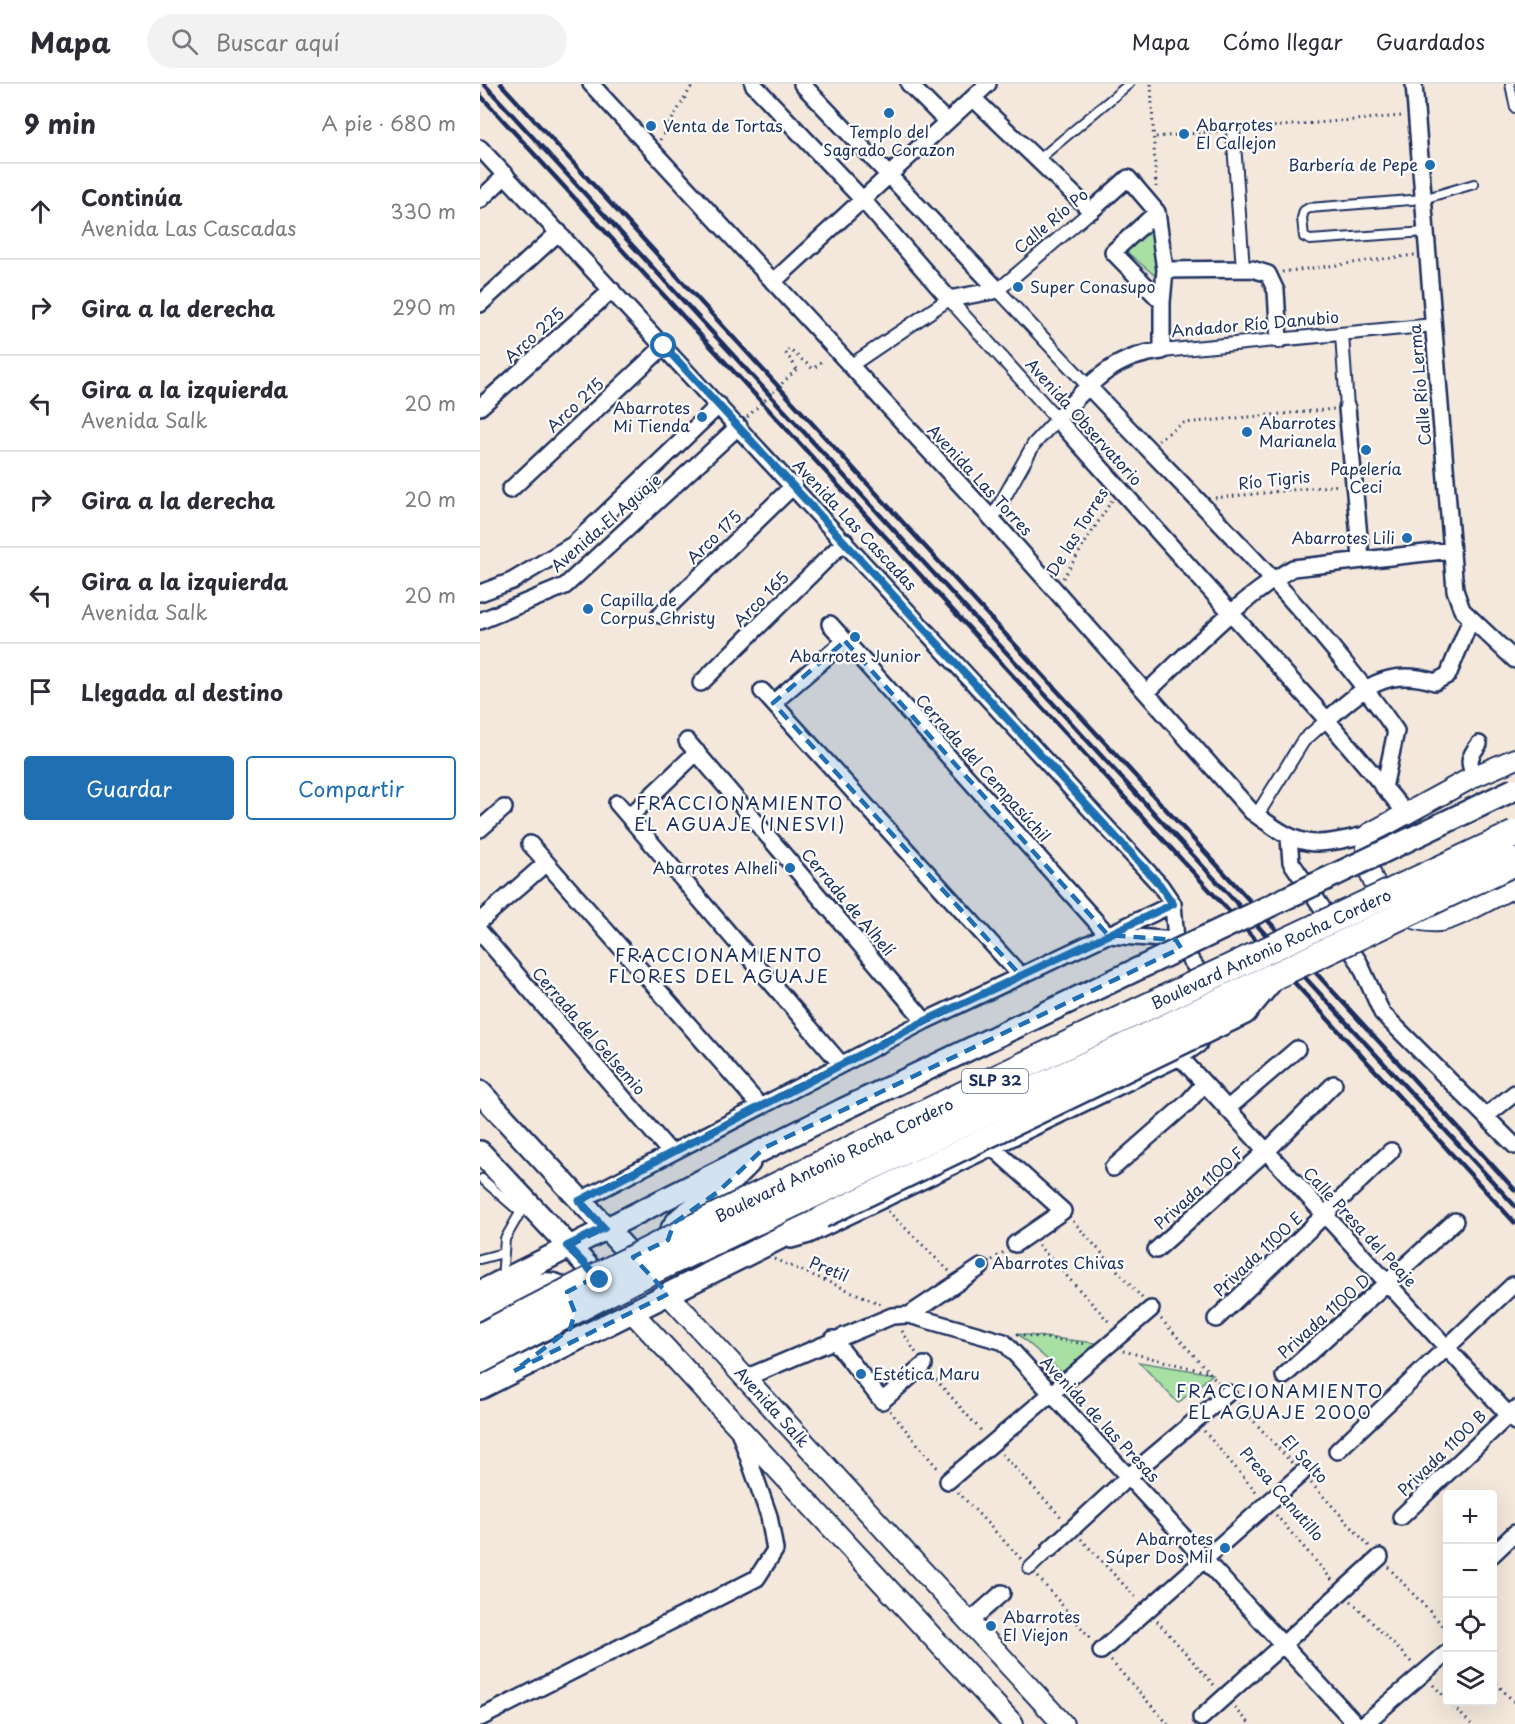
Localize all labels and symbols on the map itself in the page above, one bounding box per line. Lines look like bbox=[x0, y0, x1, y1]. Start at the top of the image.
marker: Templo del Sagrado Corazon bbox=[882, 106, 896, 120]
place label: Abarrotes El Callejon bbox=[1196, 112, 1276, 154]
place label: Venta de Tortas bbox=[663, 113, 783, 137]
marker: Venta de Tortas bbox=[644, 119, 658, 133]
place label: Templo del Sagrado Corazon bbox=[823, 119, 955, 161]
marker: Abarrotes El Callejon bbox=[1177, 127, 1191, 141]
place label: Barbería de Pepe bbox=[1288, 152, 1418, 176]
marker: Barbería de Pepe bbox=[1423, 158, 1437, 172]
street label: Calle Río Po bbox=[1008, 182, 1093, 258]
place label: Super Conasupo bbox=[1030, 274, 1155, 298]
marker: Super Conasupo bbox=[1011, 280, 1025, 294]
street label: Arco 225 bbox=[498, 301, 569, 368]
street label: Andador Río Danubio bbox=[1170, 304, 1340, 342]
street label: Calle Río Lerma bbox=[1402, 323, 1436, 447]
route start bbox=[650, 332, 676, 358]
street label: Avenida Observatorio bbox=[1021, 352, 1149, 491]
street label: Arco 215 bbox=[540, 371, 608, 437]
place label: Abarrotes Mi Tienda bbox=[613, 395, 690, 437]
marker: Abarrotes Mi Tienda bbox=[695, 410, 709, 424]
place label: Abarrotes Marianela bbox=[1259, 410, 1337, 452]
street label: Avenida Las Torres bbox=[923, 418, 1039, 540]
marker: Abarrotes Marianela bbox=[1240, 425, 1254, 439]
marker: Papelería Ceci bbox=[1359, 443, 1373, 457]
street label: Avenida Las Cascadas bbox=[788, 453, 923, 595]
place label: Papelería Ceci bbox=[1330, 456, 1402, 498]
street label: Río Tigris bbox=[1237, 463, 1311, 495]
street label: Avenida El Aguaje bbox=[545, 467, 666, 577]
street label: De las Torres bbox=[1039, 482, 1113, 581]
street label: Arco 175 bbox=[680, 504, 746, 569]
place label: Abarrotes Lili bbox=[1291, 525, 1395, 549]
marker: Abarrotes Lili bbox=[1400, 531, 1414, 545]
street label: Arco 165 bbox=[727, 565, 794, 632]
place label: Capilla de Corpus Christy bbox=[600, 587, 715, 629]
marker: Capilla de Corpus Christy bbox=[581, 602, 595, 616]
marker: Abarrotes Junior bbox=[848, 630, 862, 644]
place label: Abarrotes Junior bbox=[789, 643, 921, 667]
street label: Cerrada del Cempasúchil bbox=[911, 688, 1057, 847]
district label: FRACCIONAMIENTO EL AGUAJE (INESVI) bbox=[634, 789, 846, 837]
street label: Cerrada de Alhelí bbox=[796, 842, 902, 961]
place label: Abarrotes Alheli bbox=[653, 855, 778, 879]
marker: Abarrotes Alheli bbox=[783, 861, 797, 875]
street label: Boulevard Antonio Rocha Cordero bbox=[1147, 882, 1395, 1014]
district label: FRACCIONAMIENTO FLORES DEL AGUAJE bbox=[608, 941, 830, 989]
street label: Cerrada del Gelsemio bbox=[527, 961, 652, 1100]
road number: SLP 32 bbox=[962, 1069, 1028, 1093]
street label: Boulevard Antonio Rocha Cordero bbox=[710, 1091, 957, 1227]
street label: Privada 1100 F bbox=[1148, 1140, 1249, 1234]
street label: Calle Presa del Peaje bbox=[1298, 1161, 1423, 1292]
street label: Privada 1100 E bbox=[1207, 1205, 1307, 1301]
street label: Pretil bbox=[806, 1249, 853, 1287]
place label: Abarrotes Chivas bbox=[992, 1250, 1124, 1274]
marker: Abarrotes Chivas bbox=[973, 1256, 987, 1270]
route end bbox=[586, 1266, 612, 1292]
street label: Privada 1100 D bbox=[1272, 1267, 1375, 1363]
street label: Avenida de las Presas bbox=[1036, 1350, 1166, 1487]
street label: Avenida Salk bbox=[730, 1361, 816, 1452]
place label: Estética Maru bbox=[873, 1361, 980, 1385]
marker: Estética Maru bbox=[854, 1367, 868, 1381]
district label: FRACCIONAMIENTO EL AGUAJE 2000 bbox=[1176, 1377, 1384, 1425]
street label: Privada 1100 B bbox=[1392, 1404, 1491, 1501]
street label: El Salto bbox=[1277, 1429, 1335, 1488]
street label: Presa Canutillo bbox=[1235, 1441, 1331, 1546]
place label: Abarrotes Súper Dos Mil bbox=[1106, 1526, 1213, 1568]
marker: Abarrotes Súper Dos Mil bbox=[1218, 1541, 1232, 1555]
place label: Abarrotes El Viejon bbox=[1003, 1604, 1080, 1646]
marker: Abarrotes El Viejon bbox=[984, 1619, 998, 1633]

